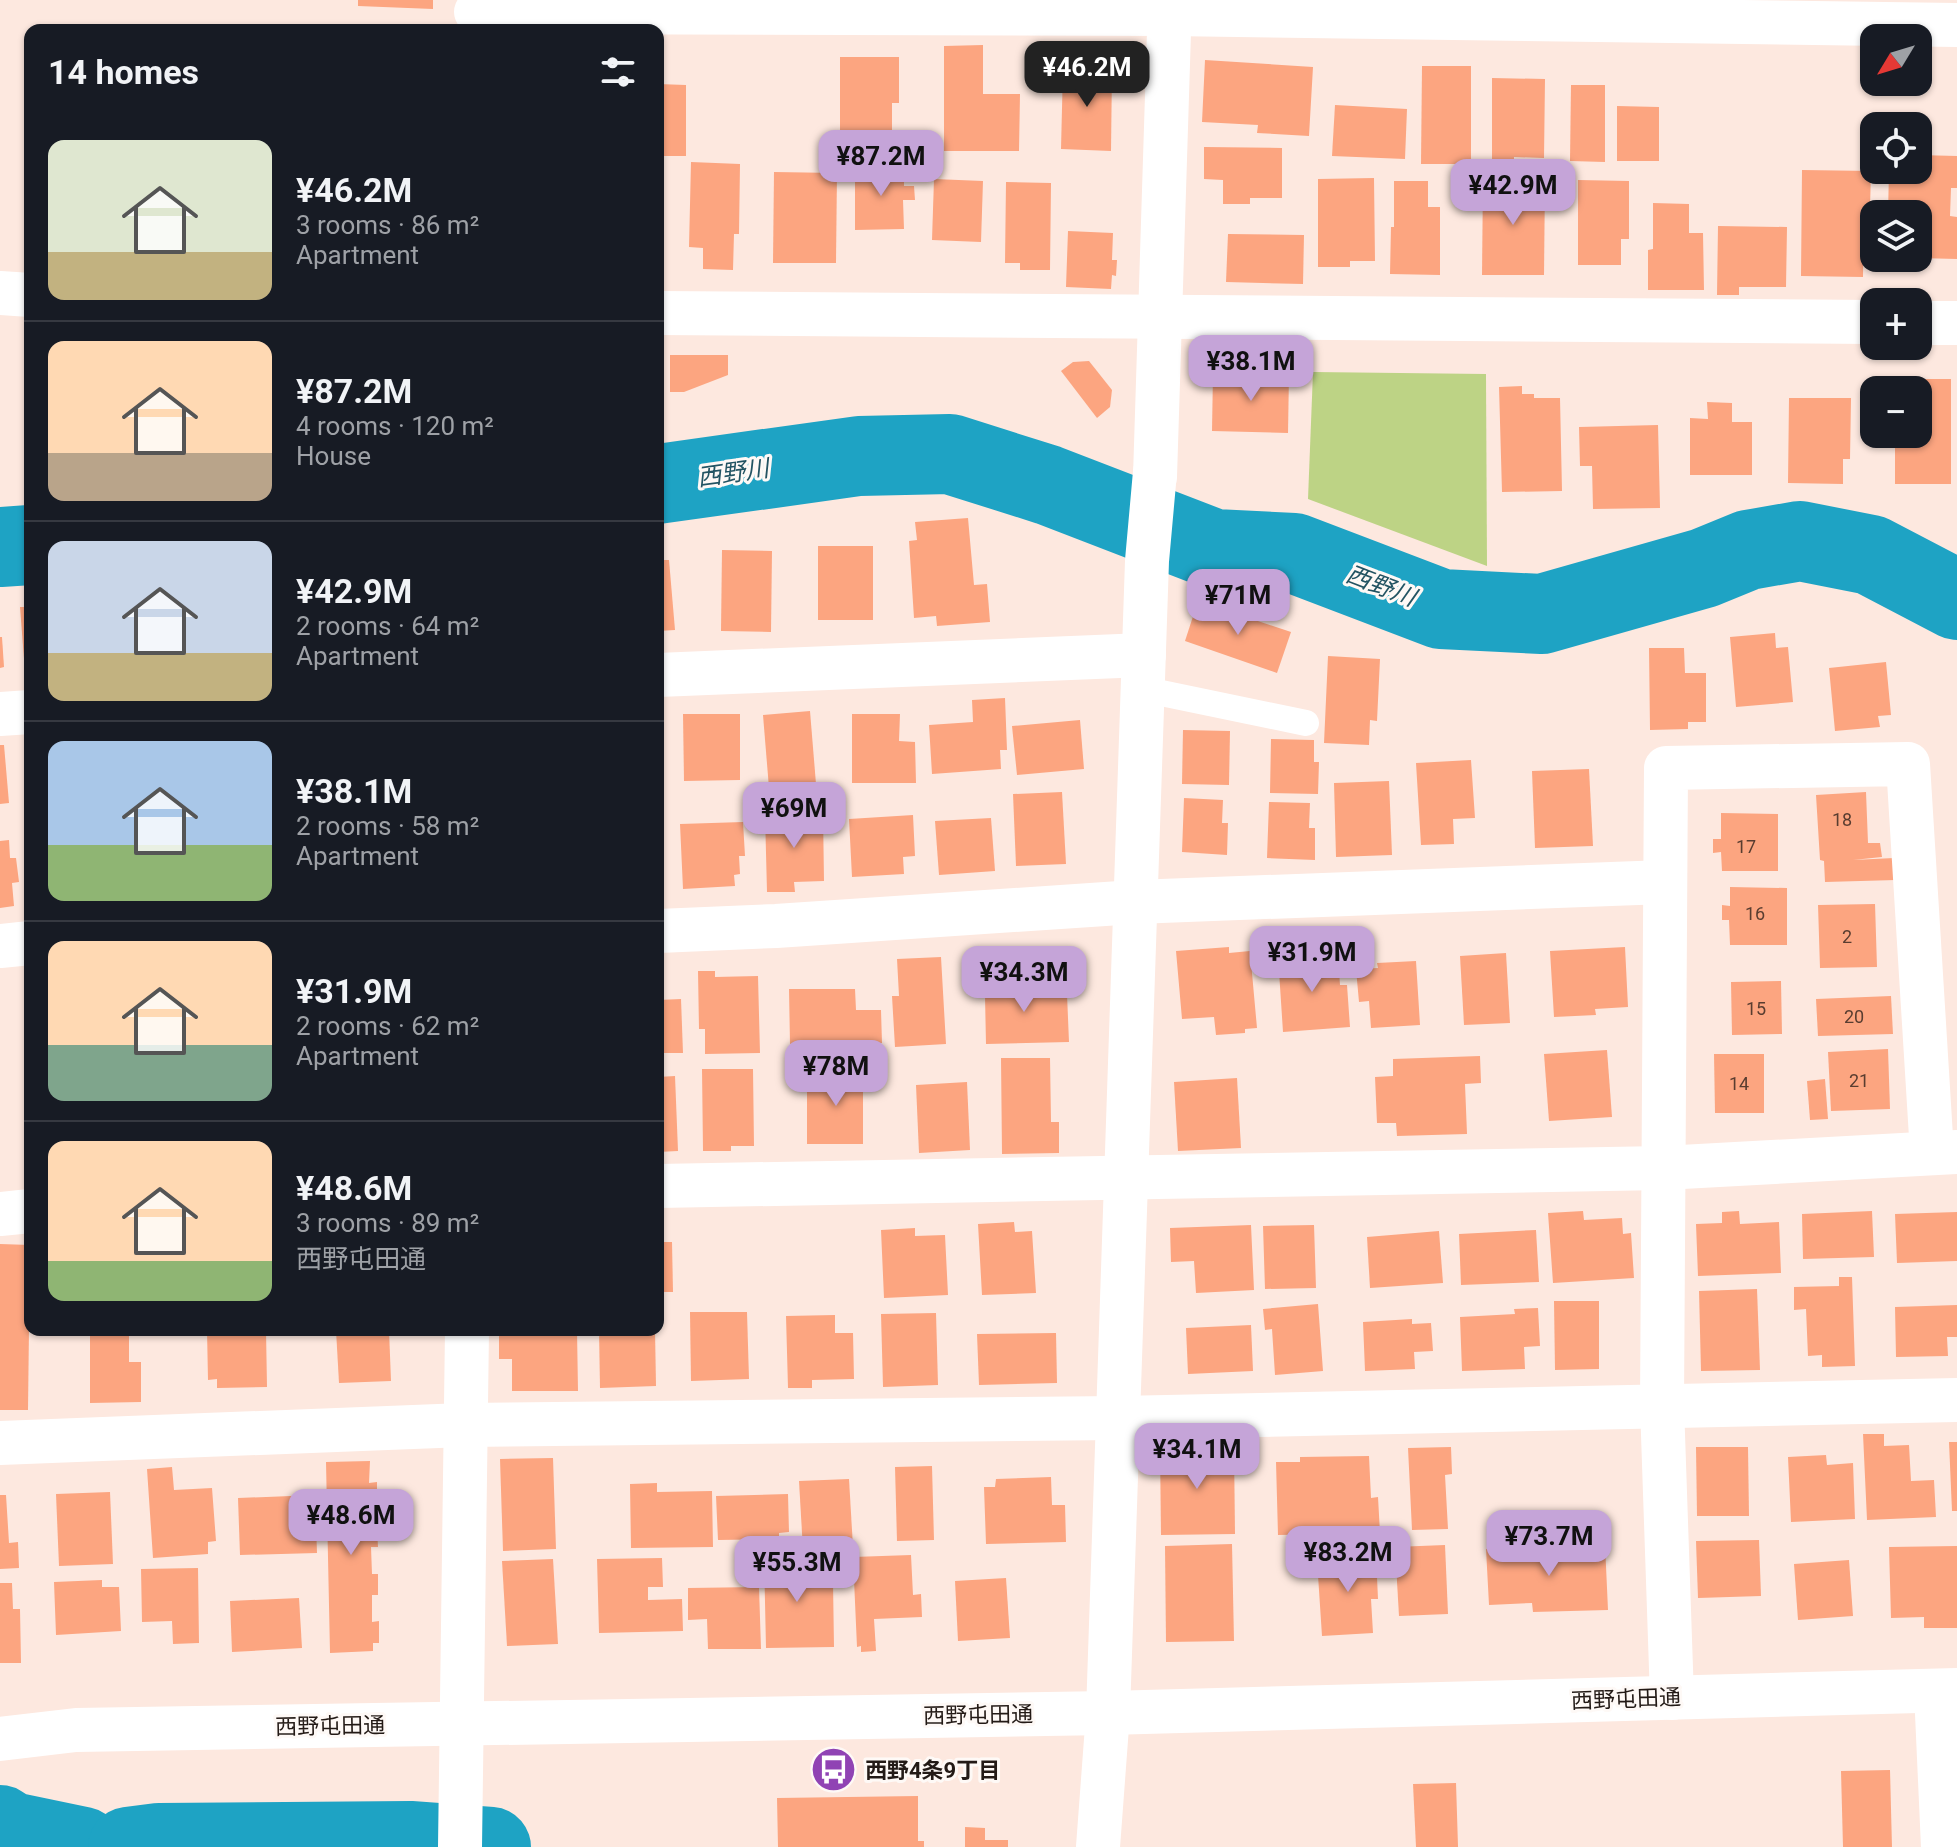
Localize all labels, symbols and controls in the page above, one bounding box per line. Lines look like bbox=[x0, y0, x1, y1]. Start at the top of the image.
north arrow bbox=[1860, 24, 1932, 96]
map controls bbox=[1860, 24, 1932, 448]
pin: ¥46.2M bbox=[1022, 41, 1152, 109]
icon: filters bbox=[596, 50, 640, 94]
text: 14 homes bbox=[48, 52, 199, 92]
text: ¥46.2M bbox=[1043, 52, 1132, 82]
button: locate bbox=[1860, 112, 1932, 184]
pin: ¥87.2M bbox=[816, 130, 946, 198]
text: ¥87.2M bbox=[837, 141, 926, 171]
pin: ¥42.9M bbox=[1448, 159, 1578, 227]
text: ¥46.2M bbox=[296, 170, 412, 210]
text: ¥42.9M bbox=[1469, 170, 1558, 200]
icon: home bbox=[112, 172, 208, 268]
button: layers bbox=[1860, 200, 1932, 272]
text: 3 rooms · 86 m² bbox=[296, 210, 479, 240]
text: Apartment bbox=[296, 240, 419, 270]
button: + bbox=[1860, 288, 1932, 360]
pin: ¥38.1M bbox=[1186, 335, 1316, 403]
text: ¥38.1M bbox=[1207, 346, 1296, 376]
text: ¥87.2M bbox=[296, 371, 412, 411]
icon: home bbox=[112, 373, 208, 469]
button: − bbox=[1860, 376, 1932, 448]
text: 4 rooms · 120 m² bbox=[296, 411, 494, 441]
text: House bbox=[296, 441, 371, 471]
water label: 西野川 bbox=[695, 454, 774, 492]
water label: 西野川 bbox=[1342, 560, 1422, 613]
pin: ¥71M bbox=[1191, 569, 1285, 637]
text: ¥42.9M bbox=[296, 571, 412, 611]
icon: home bbox=[112, 573, 208, 669]
text: ¥71M bbox=[1205, 580, 1271, 610]
text: 2 rooms · 64 m² bbox=[296, 611, 479, 641]
text: Apartment bbox=[296, 641, 419, 671]
text: ¥38.1M bbox=[296, 771, 412, 811]
icon: home bbox=[112, 773, 208, 869]
pin: ¥69M bbox=[747, 782, 841, 850]
text: ¥69M bbox=[761, 793, 827, 823]
house number: 18 bbox=[1832, 809, 1852, 830]
text: 2 rooms · 58 m² bbox=[296, 811, 479, 841]
house number: 17 bbox=[1736, 836, 1756, 857]
text: Apartment bbox=[296, 841, 419, 871]
house number: 16 bbox=[1745, 903, 1765, 924]
pin: ¥31.9M bbox=[1247, 926, 1377, 994]
house number: 2 bbox=[1842, 926, 1852, 947]
text: ¥31.9M bbox=[1268, 937, 1357, 967]
pin: ¥34.3M bbox=[959, 946, 1089, 1014]
text: ¥34.3M bbox=[980, 957, 1069, 987]
text: ¥31.9M bbox=[296, 971, 412, 1011]
icon: home bbox=[112, 973, 208, 1069]
house number: 15 bbox=[1746, 998, 1766, 1019]
house number: 20 bbox=[1844, 1006, 1864, 1027]
text: 2 rooms · 62 m² bbox=[296, 1011, 479, 1041]
pin: ¥78M bbox=[789, 1040, 883, 1108]
text: Apartment bbox=[296, 1041, 419, 1071]
text: ¥78M bbox=[803, 1051, 869, 1081]
house number: 21 bbox=[1849, 1070, 1869, 1091]
house number: 14 bbox=[1729, 1073, 1749, 1094]
text: ¥48.6M bbox=[296, 1168, 412, 1208]
icon: home bbox=[112, 1173, 208, 1269]
text: 3 rooms · 89 m² bbox=[296, 1208, 479, 1238]
text: 西野屯田通 bbox=[296, 1244, 426, 1274]
pin: ¥34.1M bbox=[1132, 1423, 1262, 1491]
text: ¥34.1M bbox=[1153, 1434, 1242, 1464]
pin: ¥48.6M bbox=[286, 1489, 416, 1557]
text: ¥48.6M bbox=[307, 1500, 396, 1530]
pin: ¥73.7M bbox=[1484, 1510, 1614, 1578]
text: ¥73.7M bbox=[1505, 1521, 1594, 1551]
pin: ¥83.2M bbox=[1283, 1526, 1413, 1594]
pin: ¥55.3M bbox=[732, 1536, 862, 1604]
text: ¥83.2M bbox=[1304, 1537, 1393, 1567]
text: ¥55.3M bbox=[753, 1547, 842, 1577]
street label: 西野屯田通 bbox=[1571, 1685, 1681, 1713]
street label: 西野屯田通 bbox=[923, 1702, 1033, 1728]
street label: 西野屯田通 bbox=[275, 1713, 385, 1739]
bus stop icon: 西野4条9丁目 bbox=[810, 1746, 858, 1794]
place label: 西野4条9丁目 bbox=[865, 1758, 1000, 1783]

